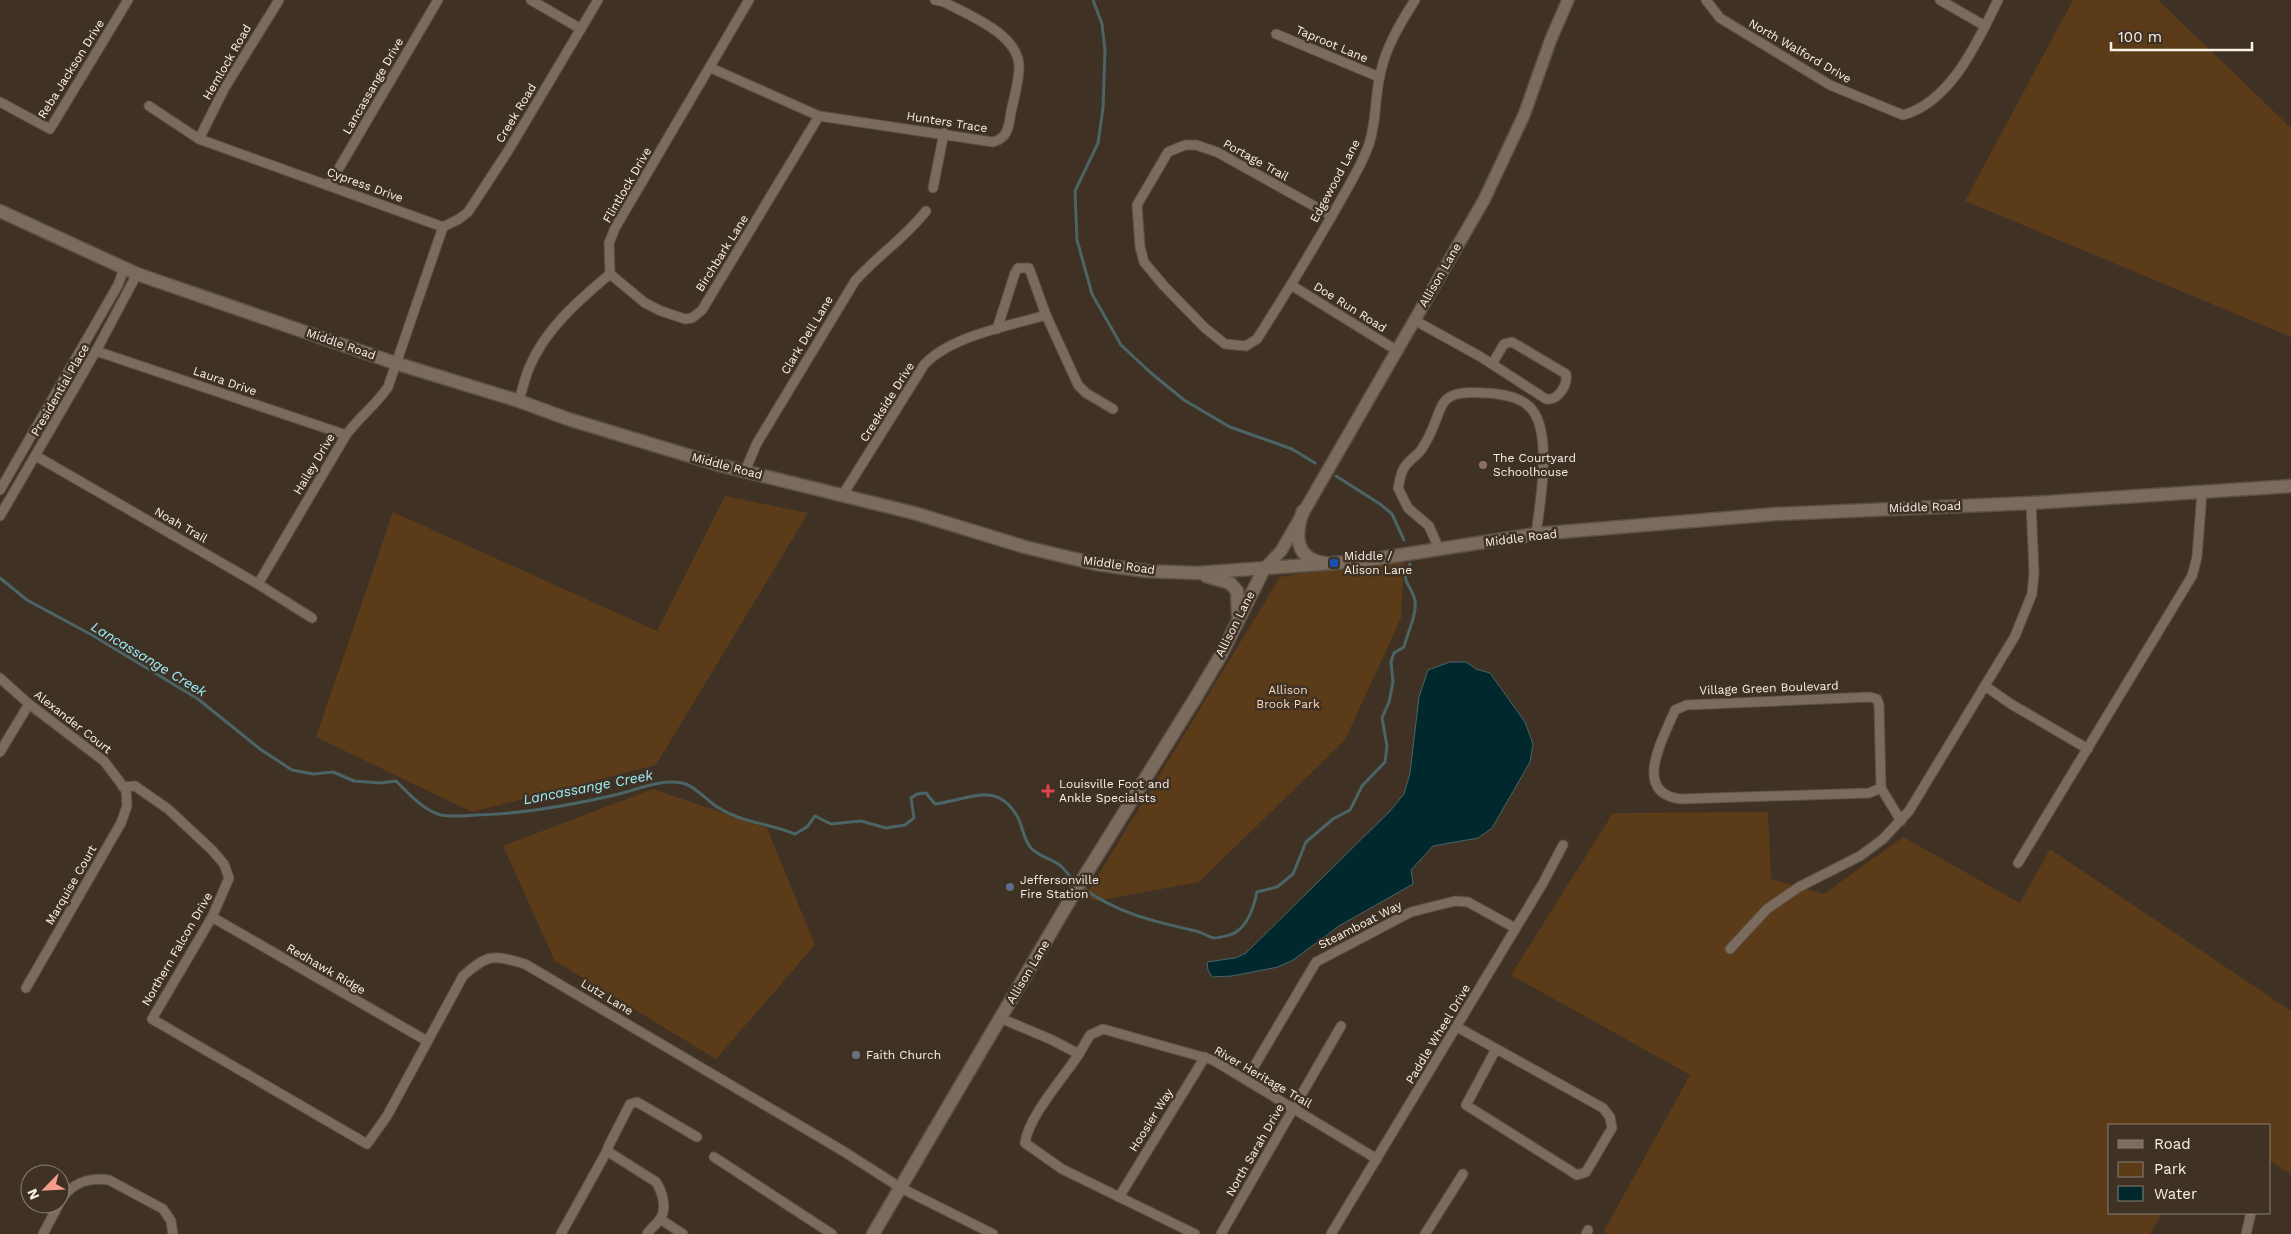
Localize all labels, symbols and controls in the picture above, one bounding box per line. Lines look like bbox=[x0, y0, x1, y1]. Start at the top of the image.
street label: North Walford Drive bbox=[1746, 16, 1854, 86]
street label: Reba Jackson Drive bbox=[35, 17, 107, 121]
scale bar bbox=[2111, 20, 2252, 52]
street label: Hemlock Road bbox=[200, 22, 254, 102]
street label: Taproot Lane bbox=[1294, 23, 1370, 65]
text: 100 m bbox=[2118, 28, 2162, 46]
street label: Lancassange Drive bbox=[340, 35, 406, 137]
street label: Creek Road bbox=[493, 81, 539, 145]
street label: Hunters Trace bbox=[906, 109, 989, 135]
street label: Portage Trail bbox=[1221, 136, 1291, 184]
street label: Edgewood Lane bbox=[1307, 137, 1363, 225]
street label: Flintlock Drive bbox=[600, 145, 654, 225]
street label: Cypress Drive bbox=[325, 165, 405, 205]
street label: Birchbark Lane bbox=[693, 212, 751, 294]
street label: Allison Lane bbox=[1416, 240, 1464, 310]
street label: Doe Run Road bbox=[1311, 279, 1389, 335]
street label: Clark Dell Lane bbox=[778, 293, 836, 377]
street label: Middle Road bbox=[304, 326, 378, 362]
street label: Presidential Place bbox=[28, 341, 92, 439]
street label: Creekside Drive bbox=[857, 359, 917, 444]
street label: Laura Drive bbox=[191, 364, 259, 398]
street label: Hailey Drive bbox=[290, 431, 338, 497]
street label: Middle Road bbox=[690, 450, 764, 482]
place label: The Courtyard Schoolhouse bbox=[1493, 451, 1576, 479]
marker: The Courtyard Schoolhouse bbox=[1477, 459, 1489, 471]
street label: Middle Road bbox=[1889, 499, 1961, 515]
street label: Noah Trail bbox=[152, 504, 210, 546]
street label: Middle Road bbox=[1484, 527, 1558, 549]
place label: Middle / Alison Lane bbox=[1344, 549, 1412, 577]
street label: Middle Road bbox=[1082, 553, 1156, 577]
marker: Middle / Alison Lane bbox=[1328, 557, 1340, 569]
street label: Allison Lane bbox=[1212, 589, 1258, 659]
water label: Lancassange Creek bbox=[88, 618, 210, 700]
street label: Village Green Boulevard bbox=[1699, 679, 1839, 697]
park label: Allison Brook Park bbox=[1256, 683, 1320, 711]
street label: Alexander Court bbox=[32, 687, 114, 757]
water label: Lancassange Creek bbox=[522, 767, 655, 807]
place label: Louisville Foot and Ankle Specialsts bbox=[1059, 777, 1170, 805]
marker: Louisville Foot and Ankle Specialsts bbox=[1041, 784, 1055, 798]
street label: Marquise Court bbox=[43, 843, 99, 927]
place label: Jeffersonville Fire Station bbox=[1020, 873, 1099, 901]
marker: Jeffersonville Fire Station bbox=[1004, 881, 1016, 893]
street label: Northern Falcon Drive bbox=[139, 890, 215, 1008]
street label: Steamboat Way bbox=[1316, 898, 1405, 952]
street label: Allison Lane bbox=[1004, 938, 1053, 1006]
street label: Redhawk Ridge bbox=[284, 941, 368, 997]
street label: Lutz Lane bbox=[578, 976, 636, 1018]
street label: Paddle Wheel Drive bbox=[1403, 982, 1473, 1086]
street label: River Heritage Trail bbox=[1212, 1043, 1315, 1111]
place label: Faith Church bbox=[866, 1048, 941, 1062]
marker: Faith Church bbox=[850, 1049, 862, 1061]
street label: Hoosier Way bbox=[1126, 1085, 1176, 1154]
street label: North Sarah Drive bbox=[1223, 1101, 1287, 1199]
legend bbox=[2108, 1124, 2271, 1214]
text: Road bbox=[2154, 1135, 2191, 1153]
text: Park bbox=[2154, 1160, 2187, 1178]
north arrow bbox=[20, 1164, 70, 1214]
text: Water bbox=[2154, 1185, 2197, 1203]
text: N bbox=[24, 1186, 43, 1202]

